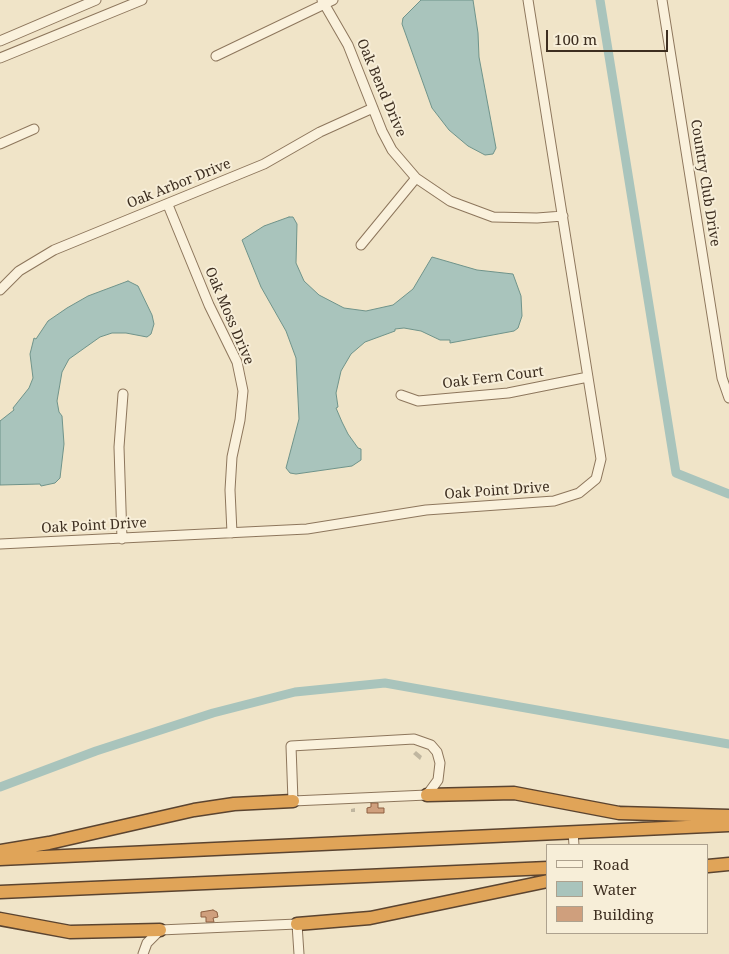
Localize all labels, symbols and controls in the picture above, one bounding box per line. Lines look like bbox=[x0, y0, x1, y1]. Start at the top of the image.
scale bar bbox=[549, 20, 672, 52]
text: 100 m bbox=[554, 29, 597, 49]
street label: Oak Bend Drive bbox=[353, 36, 409, 140]
street label: Country Club Drive bbox=[687, 118, 723, 248]
street label: Oak Arbor Drive bbox=[125, 156, 233, 212]
street label: Oak Moss Drive bbox=[201, 265, 257, 367]
street label: Oak Fern Court bbox=[442, 363, 544, 393]
street label: Oak Point Drive bbox=[444, 479, 550, 503]
street label: Oak Point Drive bbox=[41, 515, 147, 537]
legend bbox=[546, 844, 709, 934]
text: Road bbox=[593, 854, 629, 874]
text: Water bbox=[593, 879, 636, 899]
text: Building bbox=[593, 904, 654, 924]

